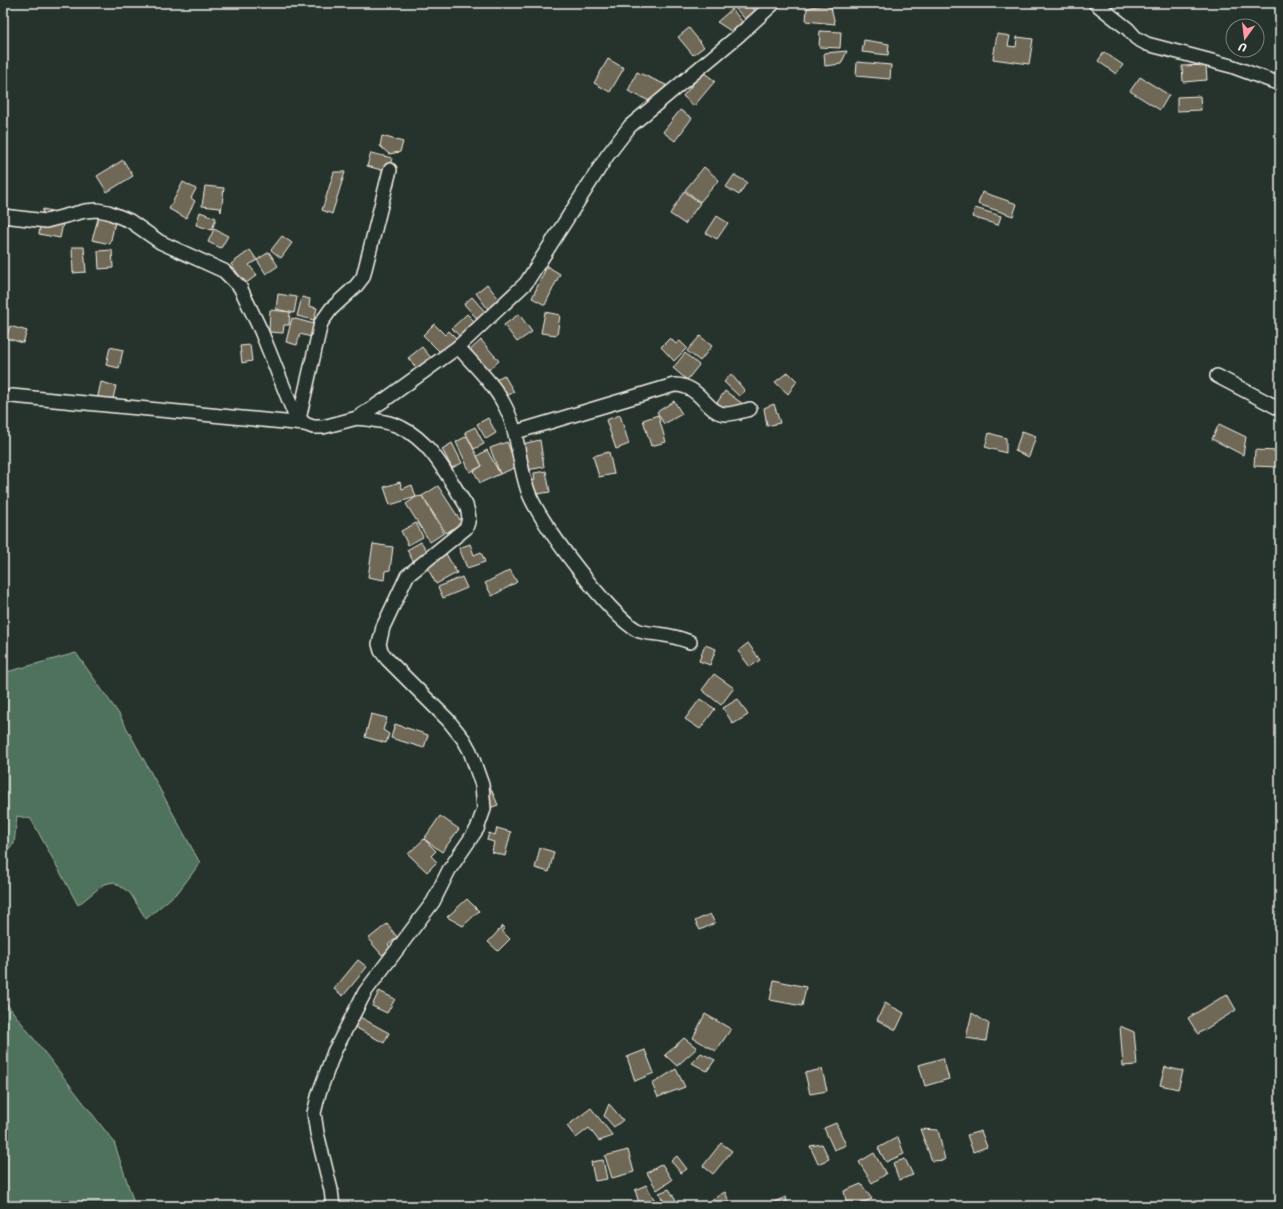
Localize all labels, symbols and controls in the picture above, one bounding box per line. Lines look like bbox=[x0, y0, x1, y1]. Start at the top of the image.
north arrow bbox=[1225, 18, 1265, 58]
text: U bbox=[1236, 37, 1249, 57]

